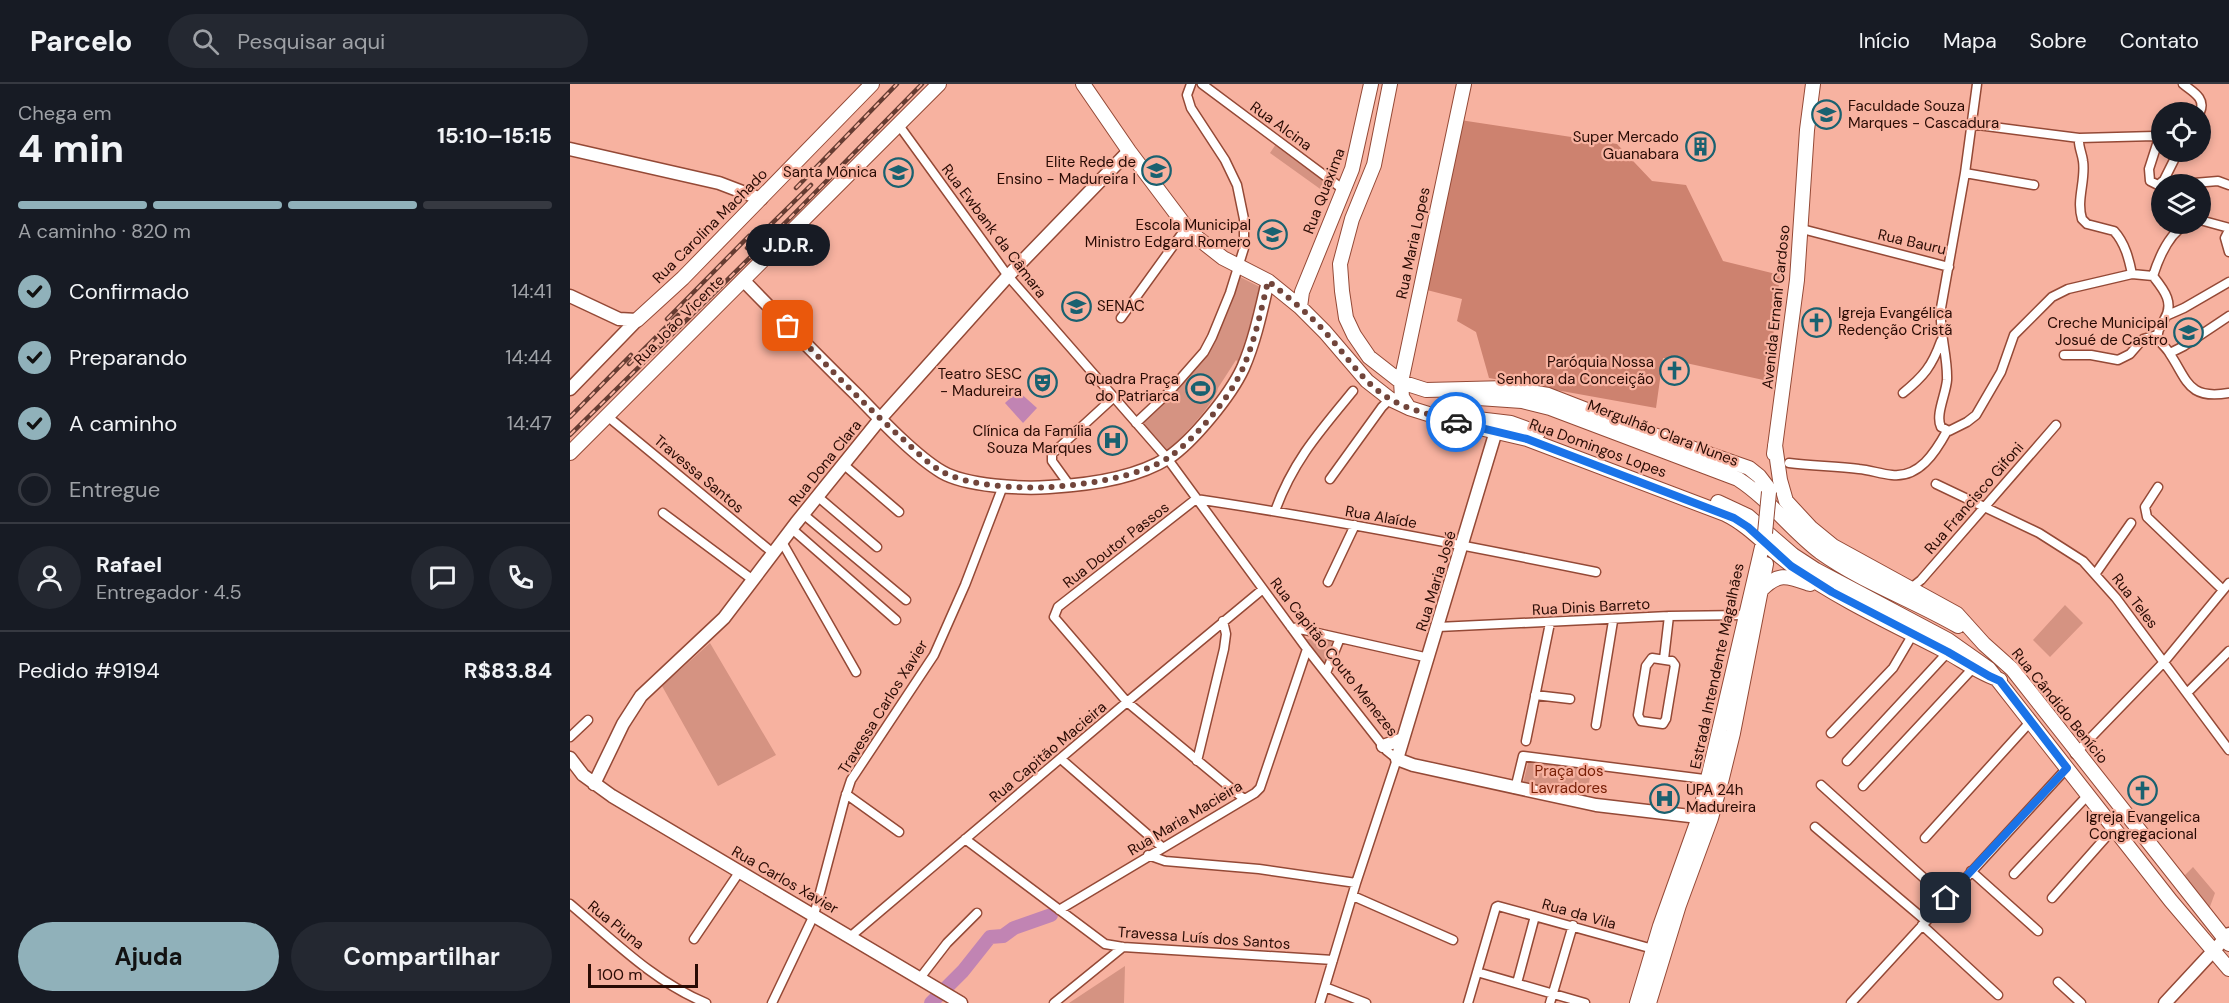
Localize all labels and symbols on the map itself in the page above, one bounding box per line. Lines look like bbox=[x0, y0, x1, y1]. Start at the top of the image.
place label: Faculdade Souza Marques - Cascadura bbox=[1848, 96, 1999, 133]
street label: Rua Alcina bbox=[1246, 97, 1316, 155]
school or university icon: Faculdade Souza Marques - Cascadura bbox=[1811, 99, 1843, 131]
place label: Super Mercado Guanabara bbox=[1573, 127, 1679, 164]
building icon: Super Mercado Guanabara bbox=[1684, 130, 1716, 162]
street label: Rua Quaxima bbox=[1298, 145, 1350, 237]
place label: Elite Rede de Ensino - Madureira I bbox=[997, 152, 1136, 189]
school or university icon: Elite Rede de Ensino - Madureira I bbox=[1141, 155, 1173, 187]
school or university icon: Santa Mônica bbox=[882, 156, 914, 188]
street label: Rua Ewbank da Câmara bbox=[937, 160, 1051, 302]
place label: Santa Mônica bbox=[783, 162, 877, 182]
street label: Rua Carolina Machado bbox=[648, 164, 772, 288]
street label: Rua Maria Lopes bbox=[1391, 185, 1435, 301]
place label: Escola Municipal Ministro Edgard Romero bbox=[1085, 215, 1251, 252]
school or university icon: Escola Municipal Ministro Edgard Romero bbox=[1256, 218, 1288, 250]
callout: J.D.R. bbox=[746, 224, 830, 266]
street label: Avenida Ernani Cardoso bbox=[1757, 224, 1795, 390]
street label: Rua Bauru bbox=[1876, 224, 1948, 260]
street label: Rua João Vicente bbox=[629, 270, 729, 370]
school or university icon: SENAC bbox=[1060, 290, 1092, 322]
place label: SENAC bbox=[1097, 296, 1145, 316]
pin bbox=[762, 300, 813, 351]
place label: Igreja Evangélica Redenção Cristã bbox=[1838, 303, 1953, 340]
church icon: Igreja Evangélica Redenção Cristã bbox=[1801, 306, 1833, 338]
place label: Creche Municipal Josué de Castro bbox=[2047, 313, 2168, 350]
school or university icon: Creche Municipal Josué de Castro bbox=[2173, 316, 2205, 348]
place label: Paróquia Nossa Senhora da Conceição bbox=[1497, 352, 1654, 389]
church icon: Paróquia Nossa Senhora da Conceição bbox=[1659, 355, 1691, 387]
place label: Teatro SESC - Madureira bbox=[938, 364, 1022, 401]
theatre icon: Teatro SESC - Madureira bbox=[1027, 367, 1059, 399]
place label: Quadra Praça do Patriarca bbox=[1084, 369, 1179, 406]
sports icon: Quadra Praça do Patriarca bbox=[1184, 372, 1216, 404]
courier bbox=[1426, 392, 1486, 452]
street label: Mergulhão Clara Nunes bbox=[1585, 395, 1741, 471]
street label: Rua Domingos Lopes bbox=[1527, 414, 1669, 482]
street label: Rua Dona Clara bbox=[784, 416, 866, 510]
place label: Clínica da Família Souza Marques bbox=[973, 421, 1092, 458]
hospital icon: Clínica da Família Souza Marques bbox=[1097, 424, 1129, 456]
street label: Travessa Santos bbox=[650, 430, 748, 518]
street label: Rua Francisco Gifoni bbox=[1920, 438, 2028, 558]
street label: Rua Doutor Passos bbox=[1059, 497, 1173, 593]
street label: Rua Alaíde bbox=[1344, 501, 1418, 533]
street label: Rua Maria José bbox=[1411, 528, 1461, 634]
street label: Estrada Intendente Magalhães bbox=[1685, 561, 1749, 771]
street label: Rua Teles bbox=[2107, 569, 2163, 633]
street label: Rua Capitão Couto Menezes bbox=[1266, 573, 1402, 741]
street label: Rua Dinis Barreto bbox=[1531, 594, 1651, 620]
street label: Travessa Carlos Xavier bbox=[834, 636, 933, 778]
street label: Rua Cândido Benício bbox=[2007, 644, 2113, 768]
street label: Rua Capitão Macieira bbox=[985, 697, 1111, 807]
park label: Praça dos Lavradores bbox=[1530, 761, 1608, 798]
church icon: Igreja Evangelica Congregacional bbox=[2127, 774, 2159, 806]
street label: Rua Maria Macieira bbox=[1124, 776, 1246, 860]
place label: UPA 24h Madureira bbox=[1686, 780, 1756, 817]
hospital icon: UPA 24h Madureira bbox=[1649, 783, 1681, 815]
place label: Igreja Evangelica Congregacional bbox=[2086, 807, 2200, 844]
street label: Rua Carlos Xavier bbox=[728, 841, 842, 919]
pin bbox=[1920, 872, 1971, 923]
street label: Rua da Vila bbox=[1540, 894, 1618, 934]
street label: Rua Piuna bbox=[584, 896, 648, 954]
street label: Travessa Luís dos Santos bbox=[1117, 922, 1291, 954]
scale bar bbox=[588, 961, 698, 988]

